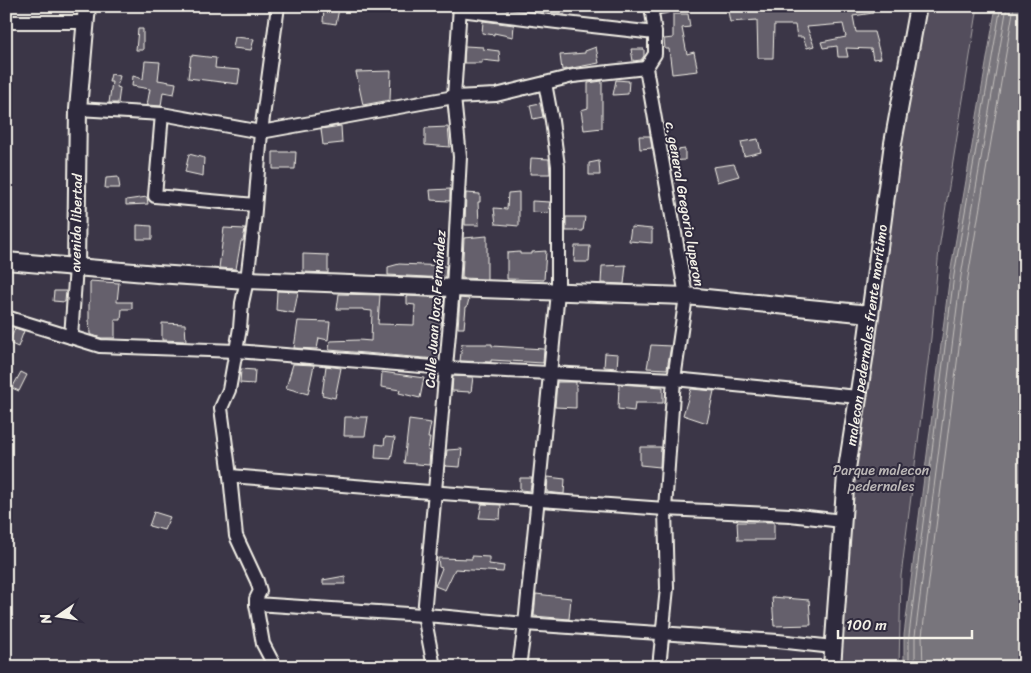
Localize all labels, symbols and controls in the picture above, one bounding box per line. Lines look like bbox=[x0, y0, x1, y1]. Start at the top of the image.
street label: c. general Gregorio luperon bbox=[658, 120, 711, 289]
street label: avenida libertad bbox=[63, 172, 90, 272]
street label: malecon pedernales frente marítimo bbox=[839, 223, 895, 447]
street label: Calle Juan lora Fernández bbox=[418, 229, 454, 389]
park label: Parque malecon pedernales bbox=[833, 458, 930, 499]
north arrow bbox=[32, 590, 82, 640]
scale bar bbox=[838, 608, 972, 640]
text: N bbox=[32, 611, 59, 627]
text: 100 m bbox=[846, 612, 887, 638]

